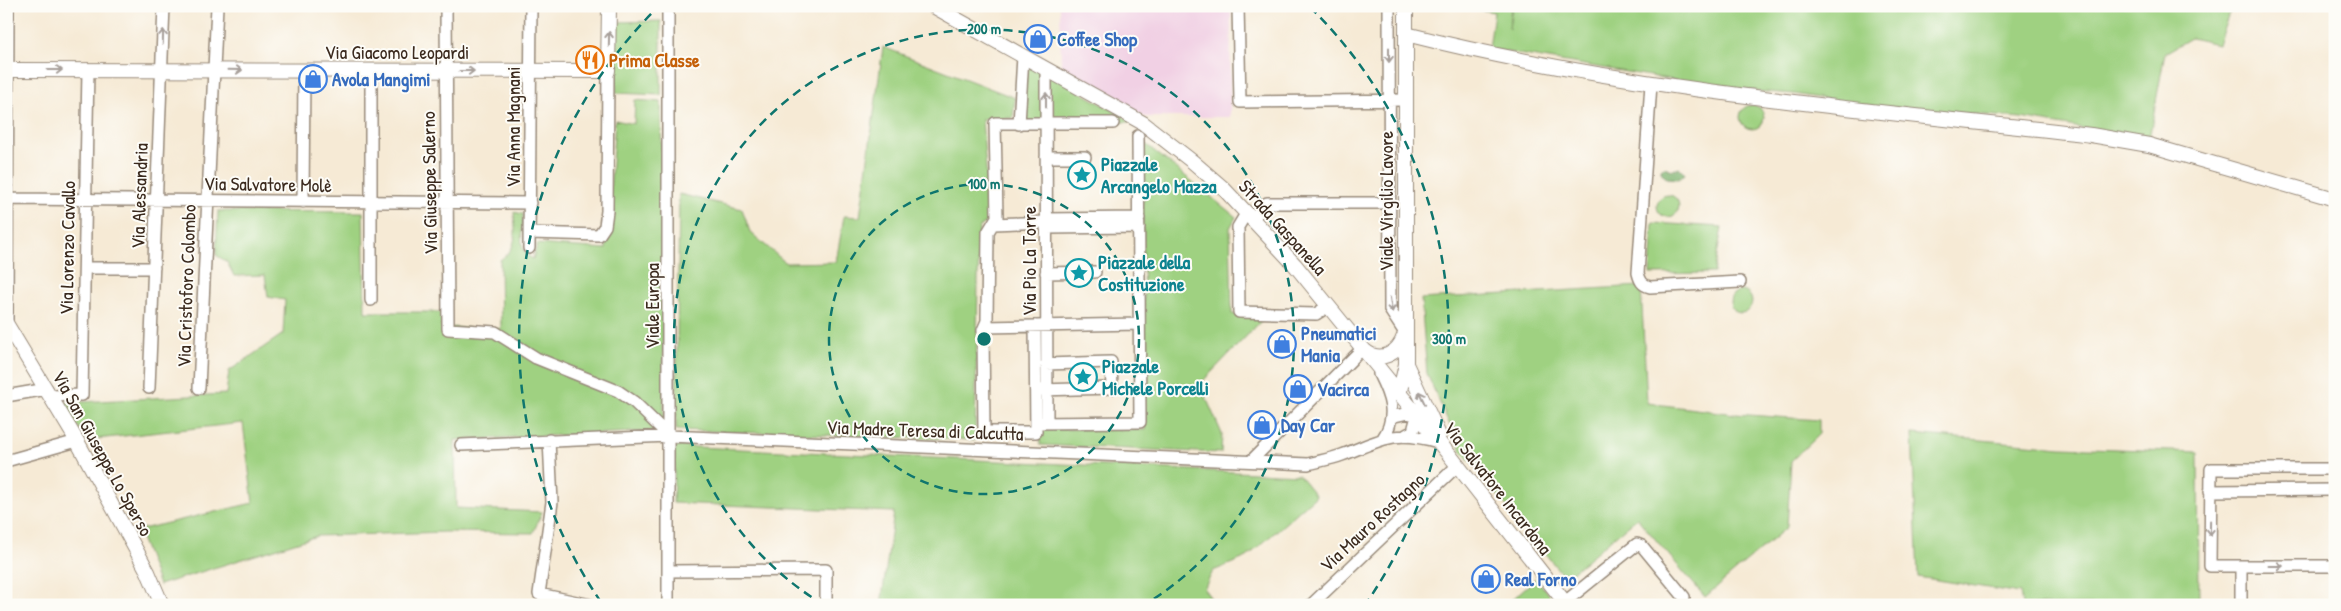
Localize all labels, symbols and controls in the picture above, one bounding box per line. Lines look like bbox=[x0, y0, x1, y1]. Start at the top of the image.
text: 200 m bbox=[967, 18, 1001, 39]
shop icon: Coffee Shop bbox=[1023, 24, 1053, 54]
place label: Coffee Shop bbox=[1057, 26, 1138, 53]
one-way arrow bbox=[158, 30, 168, 46]
one-way arrow bbox=[604, 31, 613, 47]
street label: Via Giacomo Leopardi bbox=[325, 39, 469, 65]
restaurant icon: Prima Classe bbox=[575, 45, 605, 75]
one-way arrow bbox=[1384, 46, 1394, 63]
place label: Prima Classe bbox=[609, 47, 700, 73]
shop icon: Avola Mangimi bbox=[298, 64, 328, 94]
one-way arrow bbox=[46, 65, 63, 75]
one-way arrow bbox=[226, 65, 243, 75]
place label: Avola Mangimi bbox=[332, 66, 431, 93]
one-way arrow bbox=[459, 66, 475, 76]
street label: Via Anna Magnani bbox=[500, 66, 526, 188]
one-way arrow bbox=[1041, 92, 1051, 108]
street label: Via Giuseppe Salerno bbox=[415, 111, 443, 255]
street label: Viale Virgilio Lavore bbox=[1373, 130, 1399, 271]
street label: Via Alessandria bbox=[124, 142, 154, 249]
place label: Piazzale Arcangelo Mazza bbox=[1101, 151, 1217, 200]
place icon: Piazzale Arcangelo Mazza bbox=[1067, 160, 1097, 190]
street label: Via Salvatore Molè bbox=[204, 170, 333, 198]
text: 100 m bbox=[968, 173, 1000, 194]
street label: Strada Gaspanella bbox=[1233, 174, 1333, 281]
street label: Via Lorenzo Cavallo bbox=[53, 181, 81, 315]
street label: Via Cristoforo Colombo bbox=[170, 204, 202, 368]
street label: Via Pio La Torre bbox=[1016, 206, 1042, 316]
place label: Piazzale della Costituzione bbox=[1098, 249, 1191, 297]
place icon: Piazzale della Costituzione bbox=[1064, 258, 1094, 288]
street label: Viale Europa bbox=[639, 262, 665, 349]
one-way arrow bbox=[1387, 296, 1397, 312]
place label: Pneumatici Mania bbox=[1301, 320, 1377, 368]
text: 300 m bbox=[1432, 328, 1466, 349]
shop icon: Pneumatici Mania bbox=[1267, 329, 1297, 359]
centre of rings bbox=[975, 330, 993, 348]
place label: Piazzale Michele Porcelli bbox=[1102, 353, 1209, 401]
place icon: Piazzale Michele Porcelli bbox=[1068, 362, 1098, 392]
street label: Via San Giuseppe Lo Sperso bbox=[47, 365, 160, 541]
shop icon: Vacirca bbox=[1283, 374, 1313, 404]
place label: Vacirca bbox=[1317, 376, 1369, 402]
one-way arrow bbox=[1416, 391, 1426, 406]
shop icon: Day Car bbox=[1247, 410, 1277, 440]
place label: Day Car bbox=[1281, 412, 1336, 439]
street label: Via Madre Teresa di Calcutta bbox=[826, 414, 1024, 446]
street label: Via Salvatore Incardona bbox=[1438, 416, 1559, 561]
street label: Via Mauro Rostagno bbox=[1314, 466, 1430, 577]
one-way arrow bbox=[2205, 520, 2215, 536]
one-way arrow bbox=[2268, 561, 2284, 571]
shop icon: Real Forno bbox=[1471, 564, 1501, 594]
place label: Real Forno bbox=[1505, 566, 1577, 592]

